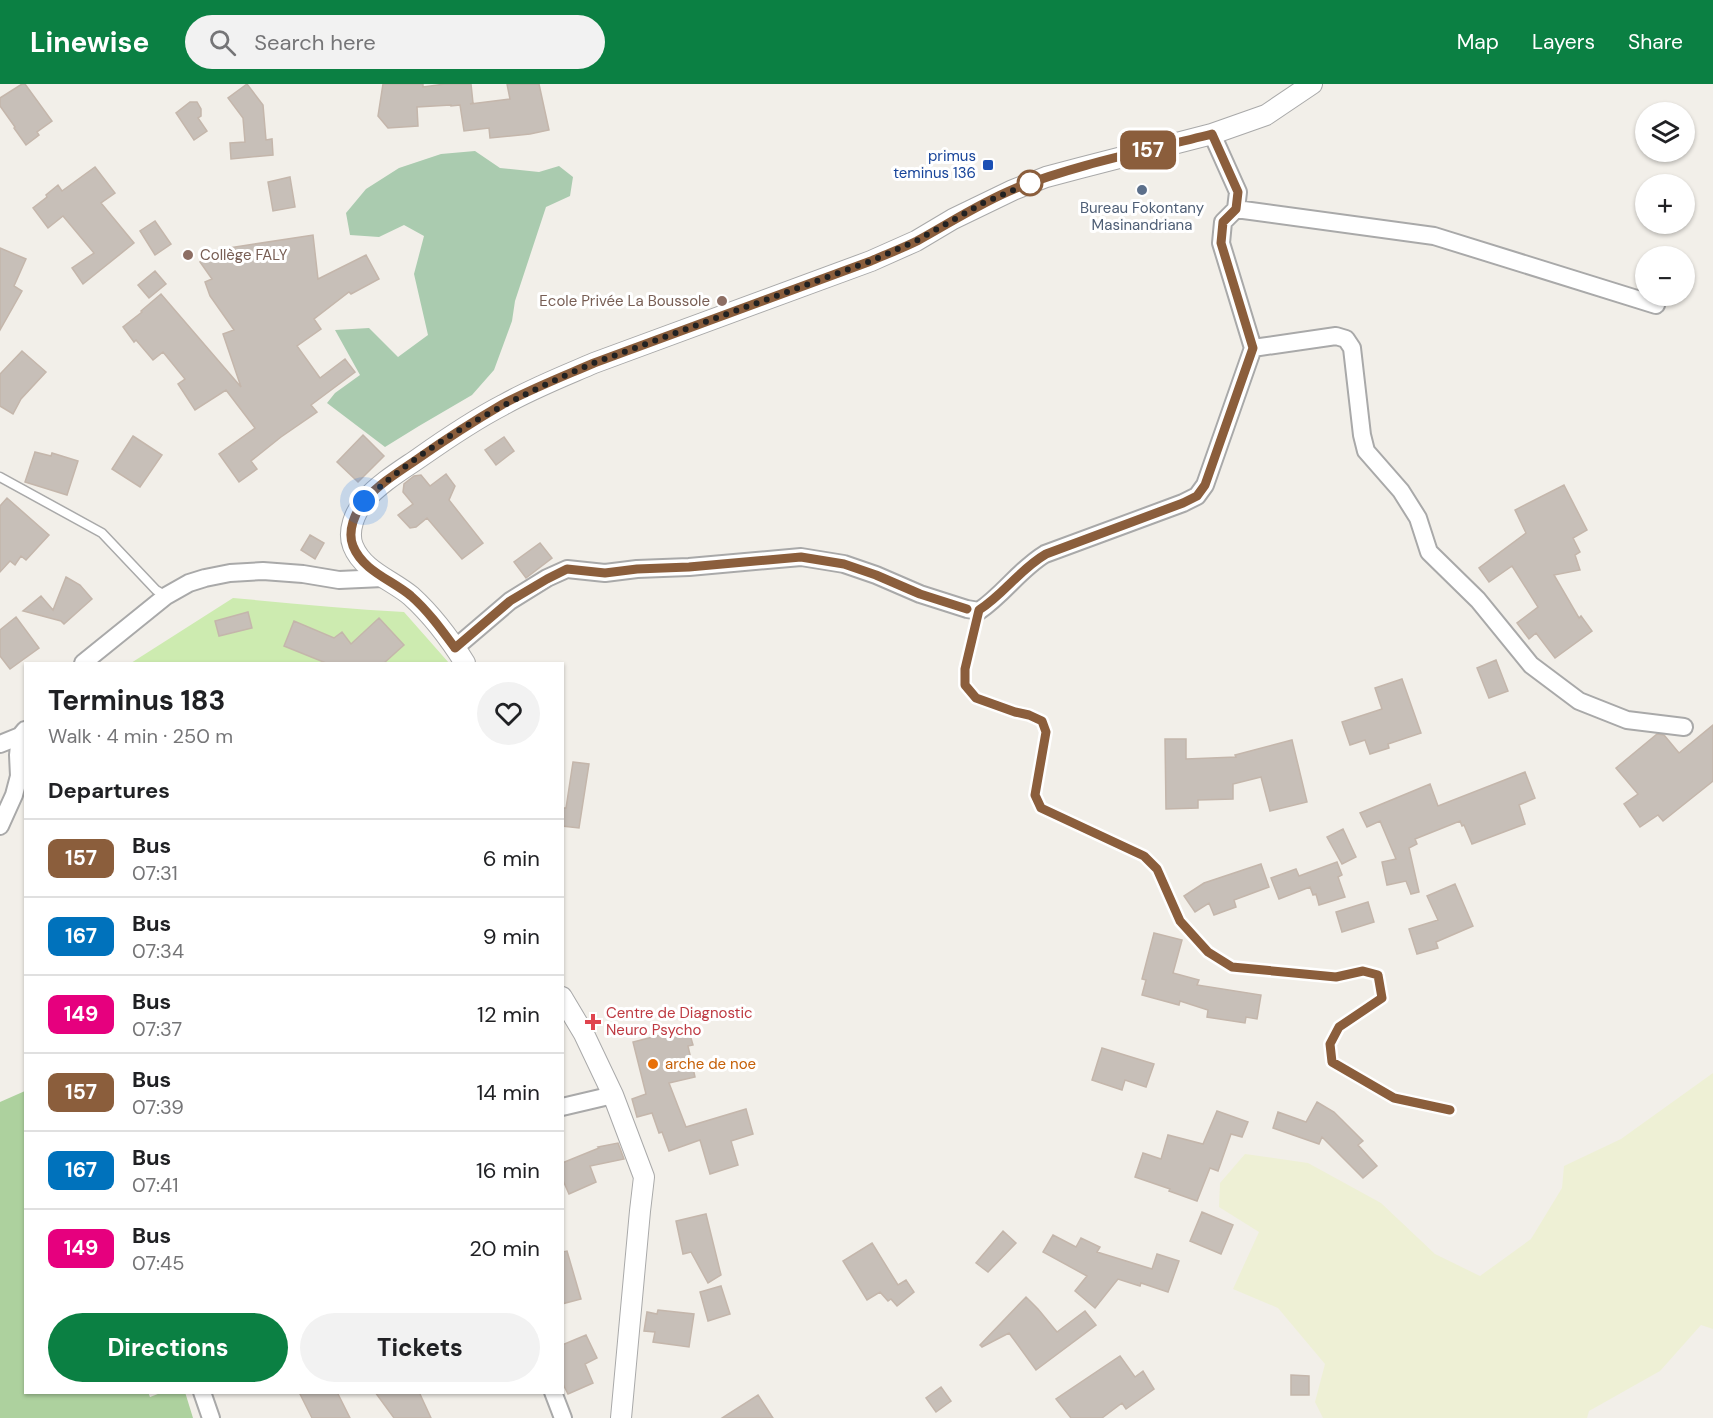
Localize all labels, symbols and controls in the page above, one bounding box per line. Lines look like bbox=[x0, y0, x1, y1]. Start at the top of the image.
search box bbox=[185, 15, 605, 69]
text: Linewise bbox=[30, 24, 149, 61]
icon: search bbox=[206, 26, 239, 59]
text: Search here bbox=[254, 28, 376, 57]
text: Map bbox=[1457, 28, 1499, 56]
text: Layers bbox=[1532, 28, 1595, 56]
text: Share bbox=[1628, 28, 1683, 56]
map controls bbox=[1635, 102, 1695, 306]
button: layers bbox=[1635, 102, 1695, 162]
line badge: 157 bbox=[1114, 130, 1182, 170]
text: 157 bbox=[1132, 136, 1164, 164]
place label: primus teminus 136 bbox=[893, 146, 976, 183]
marker: primus teminus 136 bbox=[981, 158, 995, 172]
unlabelled marker bbox=[1017, 170, 1043, 196]
button: + bbox=[1635, 174, 1695, 234]
marker: Bureau Fokontany Masinandriana bbox=[1135, 183, 1149, 197]
place label: Bureau Fokontany Masinandriana bbox=[1080, 198, 1205, 235]
place label: Collège FALY bbox=[200, 245, 288, 265]
button: − bbox=[1635, 246, 1695, 306]
marker: Collège FALY bbox=[181, 248, 195, 262]
place label: Ecole Privée La Boussole bbox=[539, 291, 710, 311]
marker: Ecole Privée La Boussole bbox=[715, 294, 729, 308]
your location bbox=[349, 486, 379, 516]
text: Terminus 183 bbox=[48, 682, 225, 719]
button: heart bbox=[477, 682, 540, 745]
text: Walk · 4 min · 250 m bbox=[48, 723, 233, 749]
text: Departures bbox=[48, 776, 170, 805]
text: Bus bbox=[132, 831, 171, 860]
text: 157 bbox=[65, 844, 97, 872]
text: 6 min bbox=[483, 844, 540, 873]
text: 07:31 bbox=[132, 860, 178, 886]
text: Bus bbox=[132, 909, 171, 938]
text: 167 bbox=[65, 922, 97, 950]
text: 9 min bbox=[483, 922, 540, 951]
text: 07:34 bbox=[132, 938, 184, 964]
text: Bus bbox=[132, 987, 171, 1016]
text: 149 bbox=[64, 1000, 98, 1028]
text: 12 min bbox=[477, 1000, 540, 1029]
place label: Centre de Diagnostic Neuro Psycho bbox=[606, 1003, 753, 1040]
marker: Centre de Diagnostic Neuro Psycho bbox=[584, 1013, 602, 1031]
text: 07:37 bbox=[132, 1016, 182, 1042]
place label: arche de noe bbox=[665, 1054, 756, 1074]
marker: arche de noe bbox=[646, 1057, 660, 1071]
text: Bus bbox=[132, 1065, 171, 1094]
text: 157 bbox=[65, 1078, 97, 1106]
text: 14 min bbox=[476, 1078, 540, 1107]
text: 07:39 bbox=[132, 1094, 184, 1120]
text: Bus bbox=[132, 1143, 171, 1172]
text: 167 bbox=[65, 1156, 97, 1184]
text: 16 min bbox=[476, 1156, 540, 1185]
text: 07:41 bbox=[132, 1172, 179, 1198]
text: Bus bbox=[132, 1221, 171, 1250]
text: 149 bbox=[64, 1234, 98, 1262]
text: 20 min bbox=[469, 1234, 540, 1263]
text: 07:45 bbox=[132, 1250, 184, 1276]
button: Directions bbox=[48, 1313, 288, 1382]
button: Tickets bbox=[300, 1313, 540, 1382]

